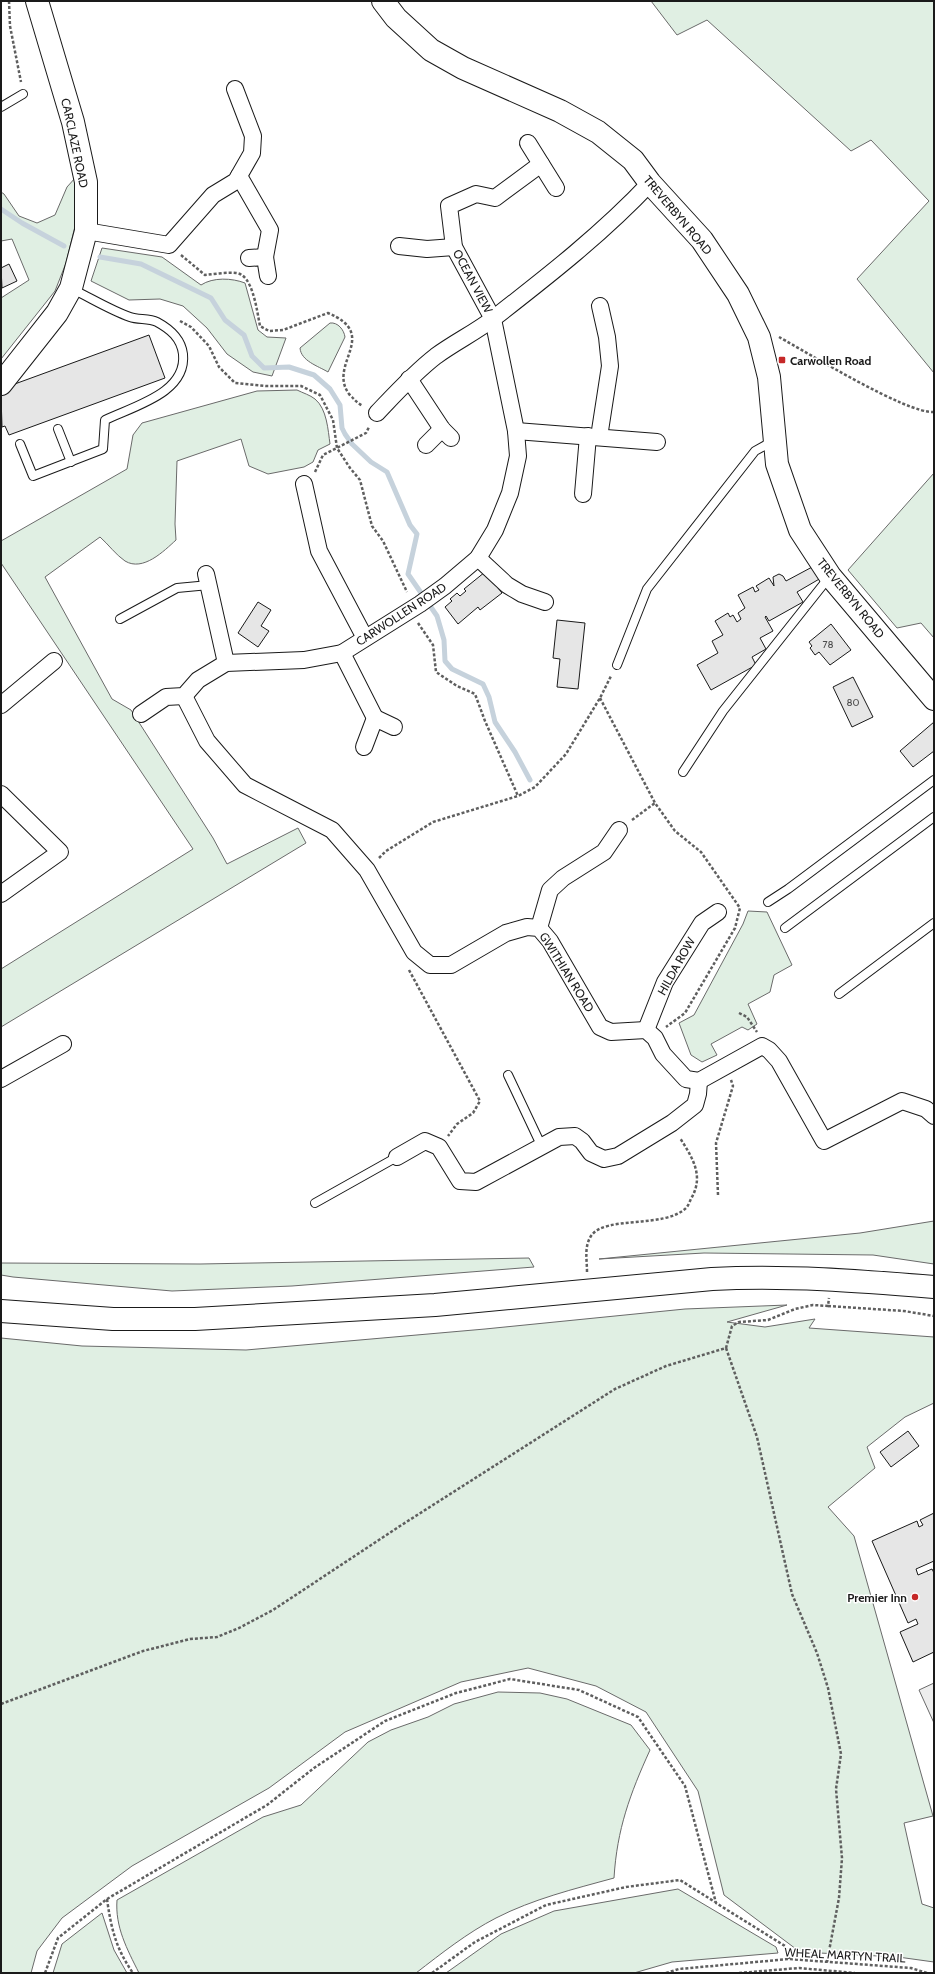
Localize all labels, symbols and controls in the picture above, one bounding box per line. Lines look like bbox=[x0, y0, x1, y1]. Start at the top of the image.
street label: CARCLAZE ROAD bbox=[58, 97, 92, 189]
street label: TREVERBYN ROAD bbox=[641, 172, 716, 258]
street label: OCEAN VIEW bbox=[450, 246, 496, 316]
place label: Carwollen Road bbox=[790, 353, 872, 368]
marker: Carwollen Road bbox=[777, 355, 787, 365]
street label: TREVERBYN ROAD bbox=[814, 555, 888, 641]
street label: CARWOLLEN ROAD bbox=[353, 579, 449, 649]
house number: 78 bbox=[822, 638, 834, 651]
house number: 80 bbox=[846, 696, 860, 709]
street label: GWITHIAN ROAD bbox=[536, 929, 598, 1015]
street label: HILDA ROW bbox=[654, 934, 698, 998]
place label: Premier Inn bbox=[847, 1590, 907, 1605]
marker: Premier Inn bbox=[910, 1592, 920, 1602]
street label: WHEAL MARTYN TRAIL bbox=[784, 1944, 906, 1966]

